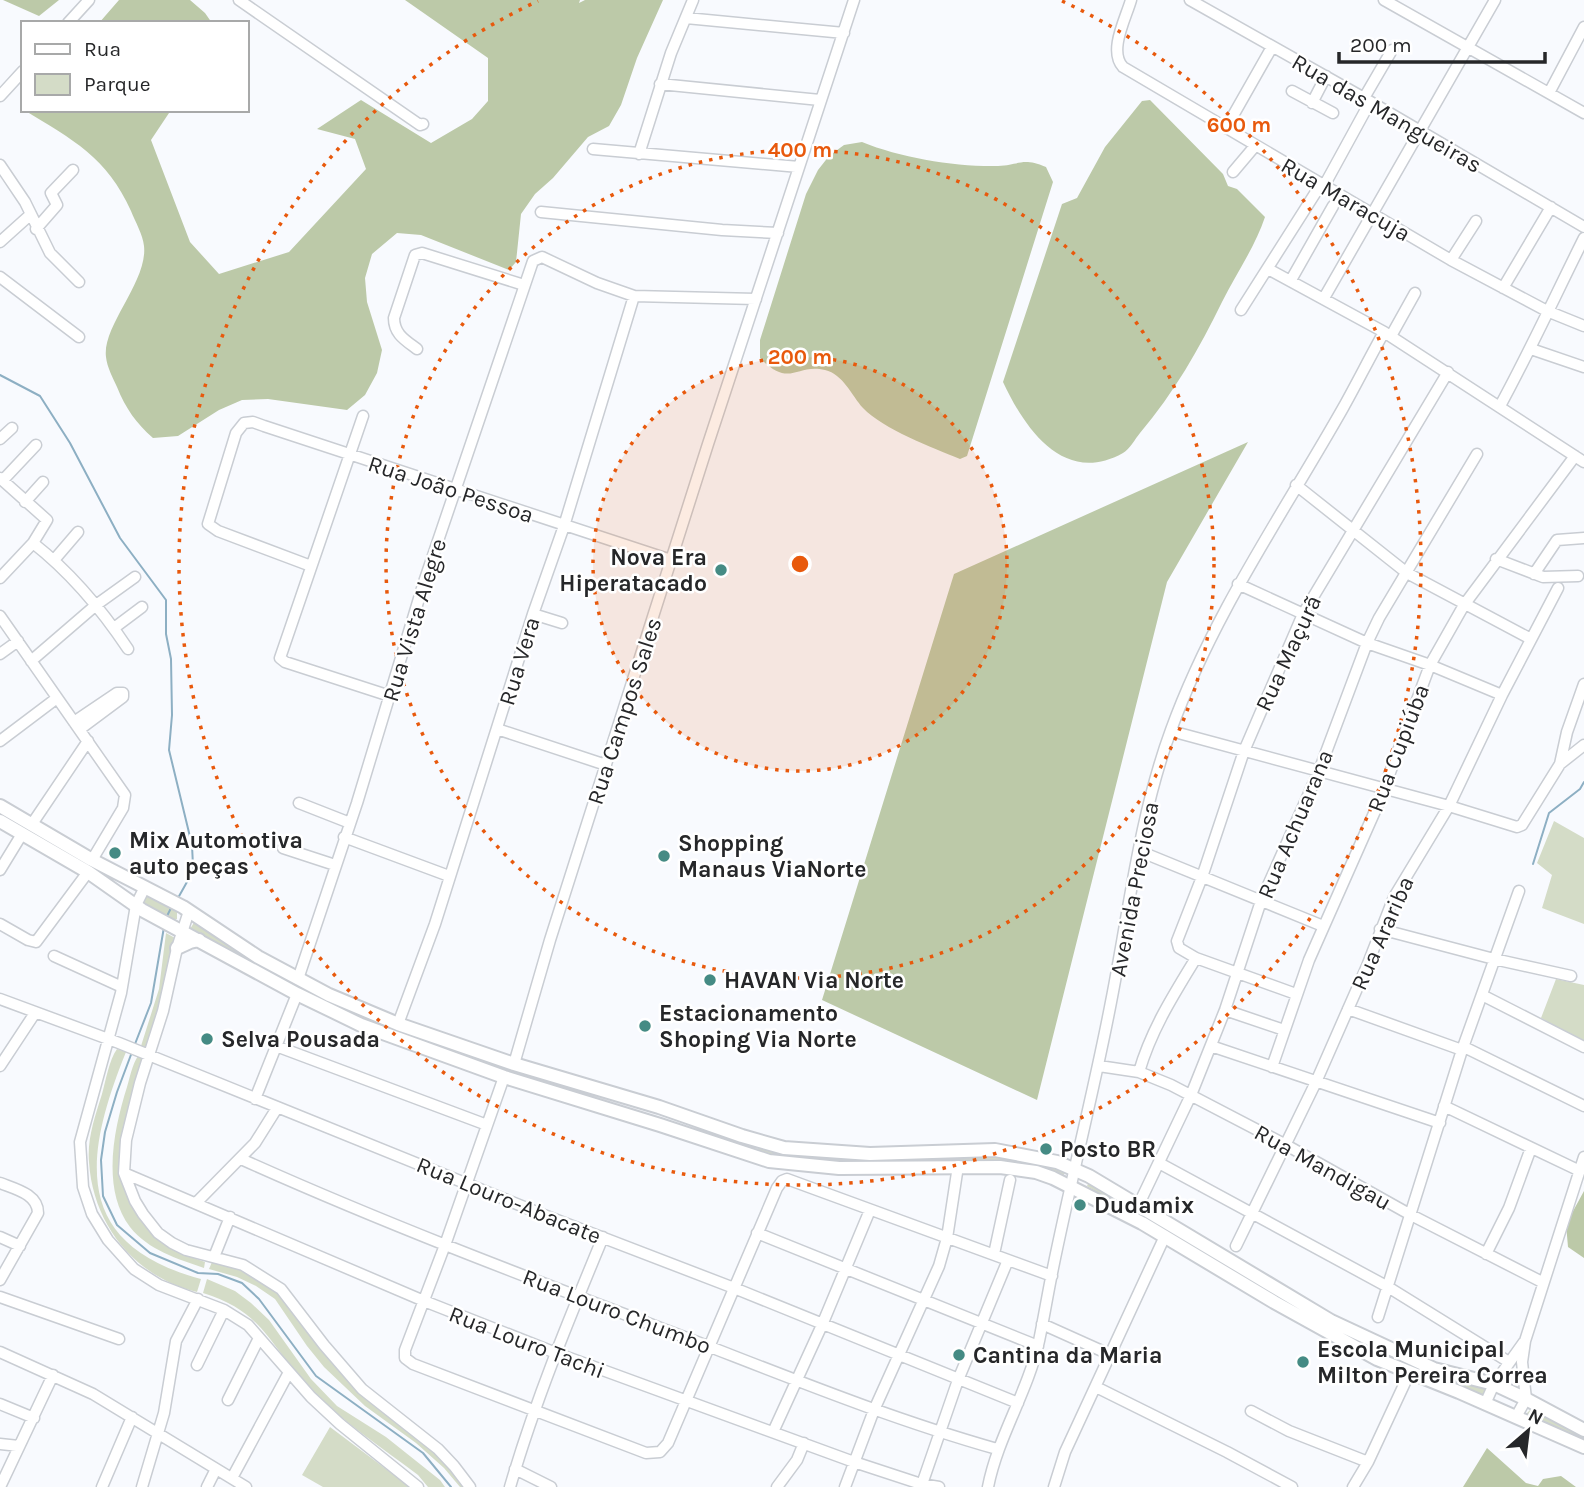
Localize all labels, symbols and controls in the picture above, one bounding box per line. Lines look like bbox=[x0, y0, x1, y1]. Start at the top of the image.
legend bbox=[21, 21, 248, 112]
scale bar bbox=[1339, 21, 1546, 65]
text: 200 m bbox=[1350, 33, 1412, 57]
text: Rua bbox=[84, 37, 121, 61]
street label: Rua das Mangueiras bbox=[1287, 48, 1486, 179]
text: Parque bbox=[84, 72, 151, 96]
text: 600 m bbox=[1207, 113, 1271, 137]
text: 400 m bbox=[768, 138, 832, 162]
street label: Rua Maracuja bbox=[1276, 152, 1415, 247]
text: 200 m bbox=[768, 345, 832, 369]
street label: Rua João Pessoa bbox=[365, 450, 537, 529]
street label: Rua Vista Alegre bbox=[377, 535, 452, 705]
place label: Nova Era Hiperatacado bbox=[559, 544, 707, 597]
centre of rings bbox=[788, 552, 812, 576]
marker: Nova Era Hiperatacado bbox=[713, 562, 729, 578]
street label: Rua Maçurã bbox=[1250, 591, 1327, 716]
street label: Rua Vera bbox=[493, 614, 546, 709]
street label: Rua Campos Sales bbox=[582, 614, 667, 808]
street label: Rua Cupiúba bbox=[1362, 680, 1435, 816]
street label: Rua Achuarana bbox=[1252, 746, 1339, 903]
street label: Avenida Preciosa bbox=[1104, 799, 1165, 979]
place label: Mix Automotiva auto peças bbox=[129, 827, 303, 880]
place label: Shopping Manaus ViaNorte bbox=[678, 830, 866, 883]
marker: Mix Automotiva auto peças bbox=[107, 845, 123, 861]
marker: Shopping Manaus ViaNorte bbox=[656, 848, 672, 864]
street label: Rua Arariba bbox=[1345, 872, 1420, 994]
place label: HAVAN Via Norte bbox=[724, 967, 904, 994]
marker: HAVAN Via Norte bbox=[702, 972, 718, 988]
place label: Estacionamento Shoping Via Norte bbox=[659, 1000, 857, 1053]
marker: Estacionamento Shoping Via Norte bbox=[637, 1018, 653, 1034]
place label: Selva Pousada bbox=[221, 1026, 380, 1053]
marker: Selva Pousada bbox=[199, 1031, 215, 1047]
street label: Rua Mandigau bbox=[1250, 1119, 1396, 1216]
place label: Posto BR bbox=[1060, 1136, 1156, 1163]
marker: Posto BR bbox=[1038, 1141, 1054, 1157]
street label: Rua Louro-Abacate bbox=[413, 1151, 605, 1250]
place label: Dudamix bbox=[1094, 1192, 1194, 1219]
marker: Dudamix bbox=[1072, 1197, 1088, 1213]
street label: Rua Louro Chumbo bbox=[519, 1263, 715, 1360]
street label: Rua Louro Tachi bbox=[445, 1300, 608, 1385]
place label: Escola Municipal Milton Pereira Correa bbox=[1317, 1336, 1548, 1389]
place label: Cantina da Maria bbox=[973, 1342, 1163, 1369]
marker: Cantina da Maria bbox=[951, 1347, 967, 1363]
marker: Escola Municipal Milton Pereira Correa bbox=[1295, 1354, 1311, 1370]
north arrow bbox=[1493, 1396, 1563, 1466]
text: N bbox=[1524, 1404, 1547, 1430]

